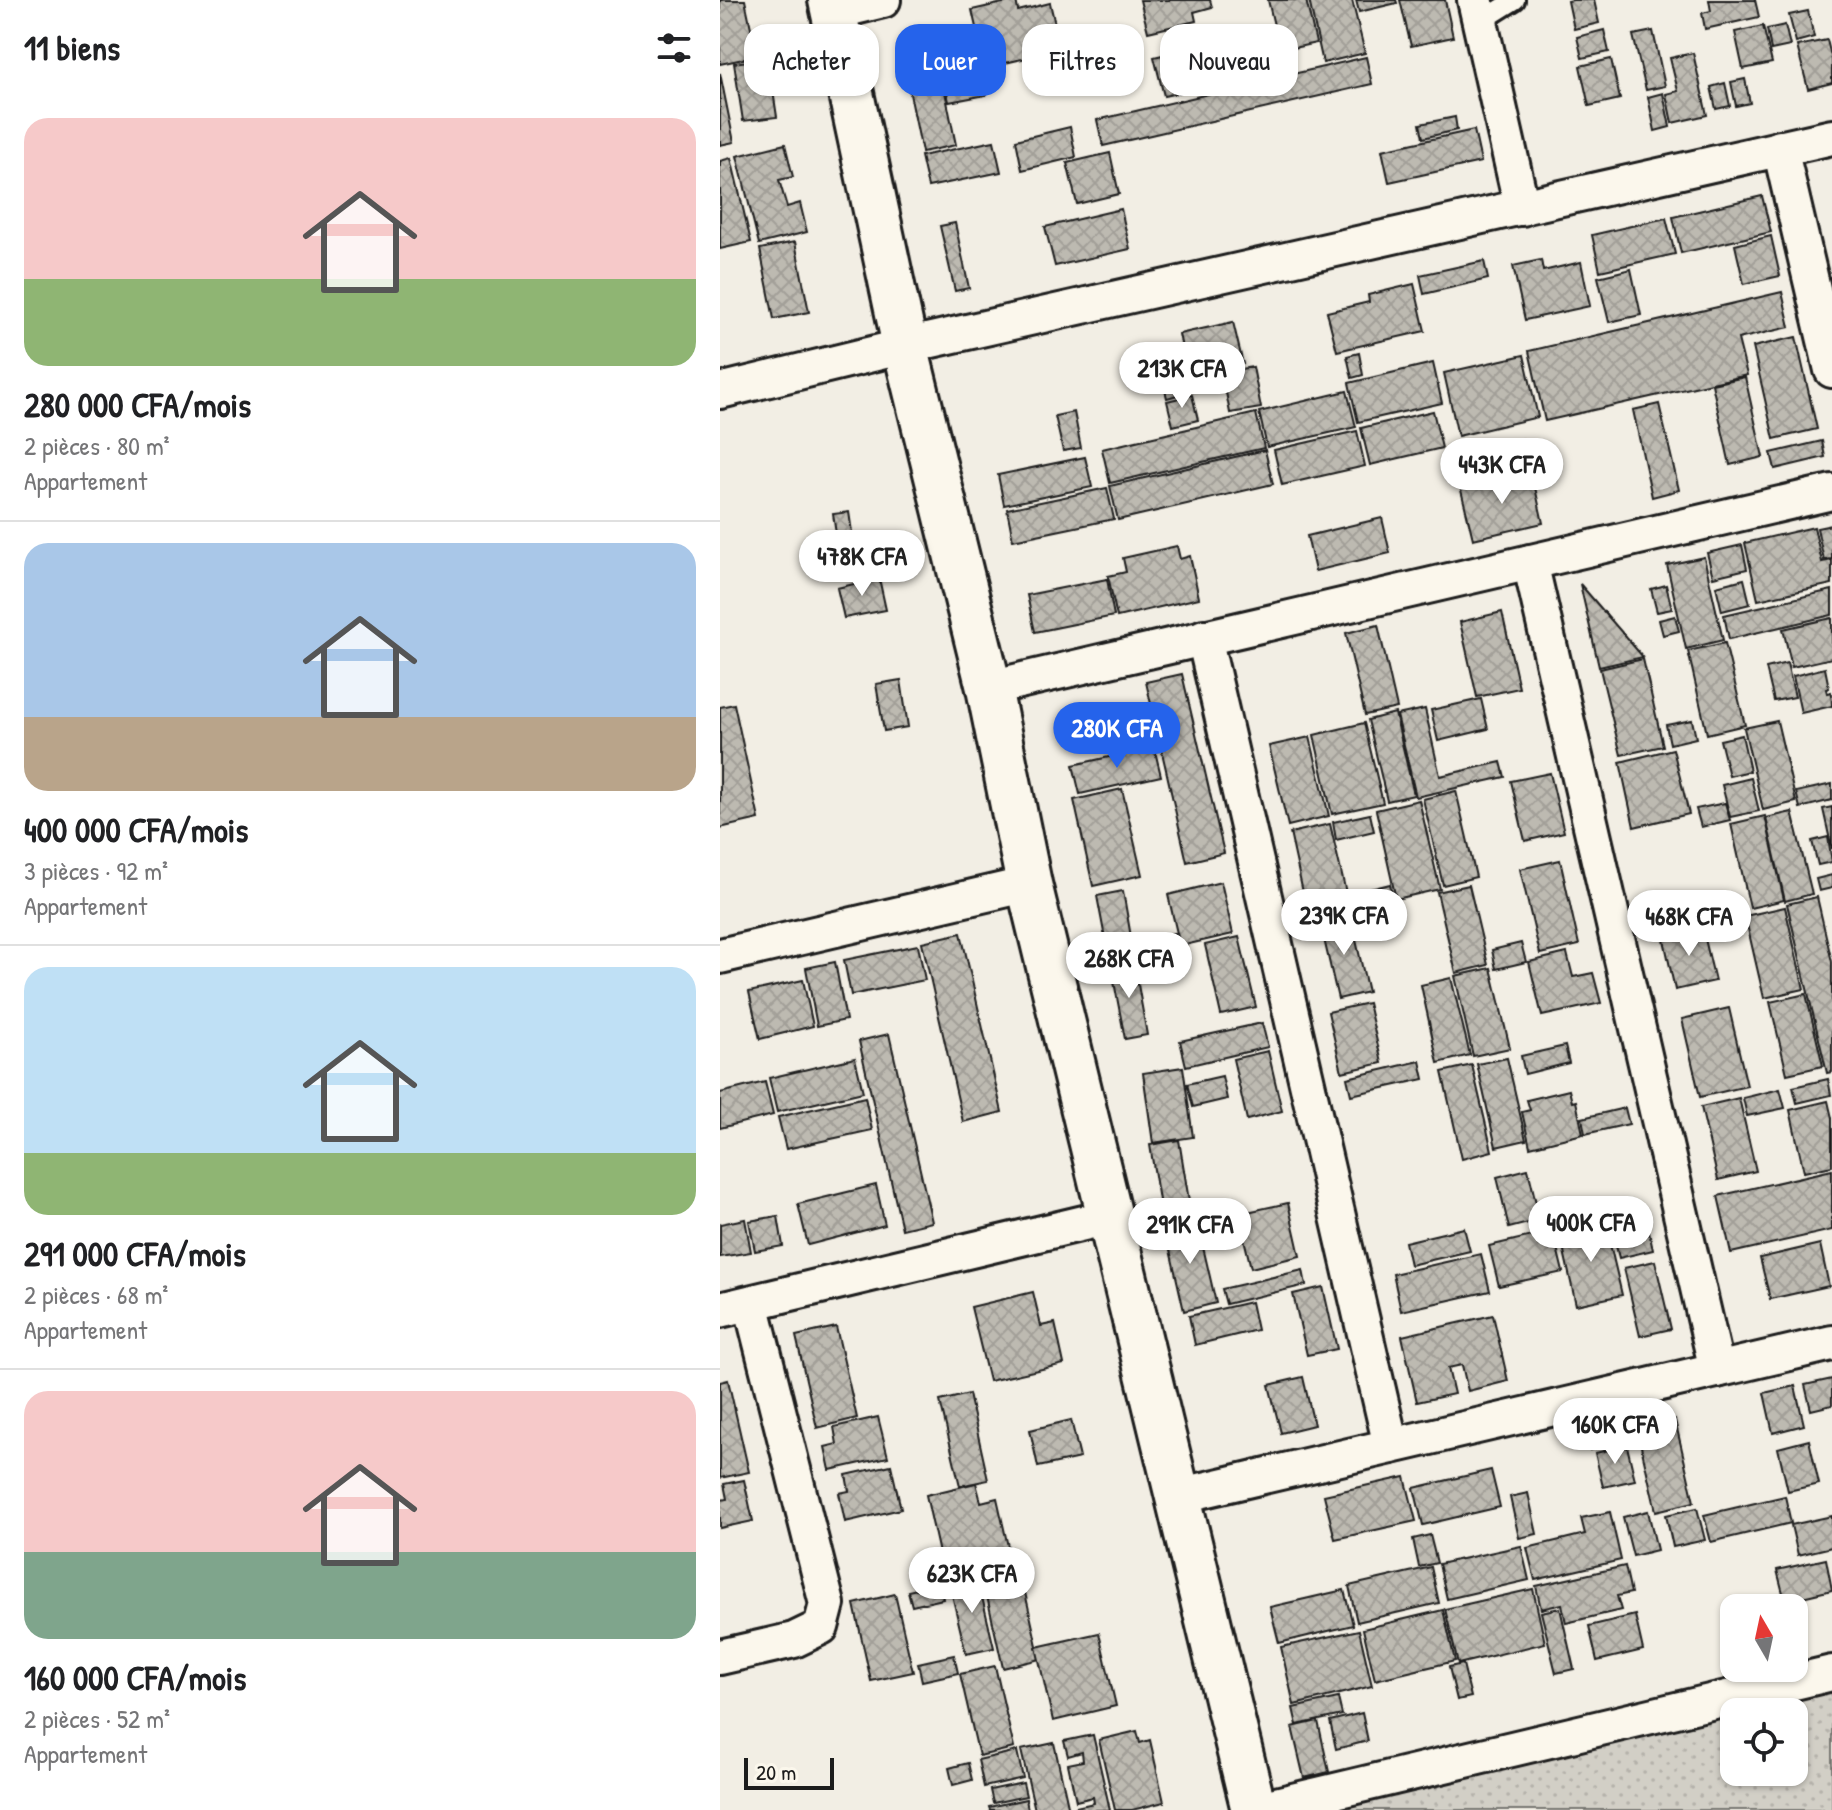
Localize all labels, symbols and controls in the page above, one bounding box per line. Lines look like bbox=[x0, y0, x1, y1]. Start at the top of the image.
chip: Acheter bbox=[744, 24, 879, 96]
chip: Louer bbox=[895, 24, 1006, 96]
chip: Filtres bbox=[1022, 24, 1144, 96]
chip: Nouveau bbox=[1160, 24, 1298, 96]
text: 11 biens bbox=[24, 25, 120, 71]
icon: filters bbox=[652, 26, 696, 70]
icon: home bbox=[288, 170, 432, 314]
pin: 213K CFA bbox=[1099, 342, 1265, 410]
text: 213K CFA bbox=[1137, 350, 1227, 385]
text: 280 000 CFA/mois bbox=[24, 382, 251, 428]
text: 2 pièces · 80 m² bbox=[24, 428, 170, 463]
pin: 443K CFA bbox=[1419, 438, 1585, 506]
text: 443K CFA bbox=[1458, 446, 1546, 481]
text: Appartement bbox=[24, 463, 147, 498]
pin: 478K CFA bbox=[779, 530, 945, 598]
text: 478K CFA bbox=[817, 538, 907, 573]
icon: home bbox=[288, 595, 432, 739]
pin: 280K CFA bbox=[1034, 702, 1200, 770]
text: 280K CFA bbox=[1071, 710, 1163, 745]
text: 400 000 CFA/mois bbox=[24, 807, 248, 853]
text: 3 pièces · 92 m² bbox=[24, 853, 168, 888]
text: Appartement bbox=[24, 888, 147, 923]
pin: 239K CFA bbox=[1261, 889, 1427, 957]
pin: 468K CFA bbox=[1606, 890, 1772, 958]
text: 239K CFA bbox=[1299, 897, 1389, 932]
text: 468K CFA bbox=[1645, 898, 1733, 933]
pin: 268K CFA bbox=[1046, 932, 1212, 1000]
text: 268K CFA bbox=[1084, 940, 1174, 975]
icon: home bbox=[288, 1019, 432, 1163]
pin: 400K CFA bbox=[1508, 1196, 1674, 1264]
pin: 291K CFA bbox=[1107, 1198, 1273, 1266]
text: 400K CFA bbox=[1546, 1204, 1636, 1239]
text: 291K CFA bbox=[1146, 1206, 1234, 1241]
text: 291 000 CFA/mois bbox=[24, 1231, 246, 1277]
text: 2 pièces · 68 m² bbox=[24, 1277, 168, 1312]
text: Appartement bbox=[24, 1312, 147, 1347]
pin: 160K CFA bbox=[1532, 1398, 1698, 1466]
text: 160K CFA bbox=[1571, 1406, 1659, 1441]
icon: home bbox=[288, 1443, 432, 1587]
pin: 623K CFA bbox=[889, 1547, 1055, 1615]
text: 623K CFA bbox=[927, 1555, 1017, 1590]
north arrow bbox=[1720, 1594, 1808, 1682]
map controls bbox=[1720, 1594, 1808, 1786]
text: 160 000 CFA/mois bbox=[24, 1655, 246, 1701]
button: locate bbox=[1720, 1698, 1808, 1786]
text: 2 pièces · 52 m² bbox=[24, 1701, 170, 1736]
text: Appartement bbox=[24, 1736, 147, 1771]
scale bar bbox=[744, 1754, 834, 1790]
text: 20 m bbox=[756, 1757, 796, 1787]

